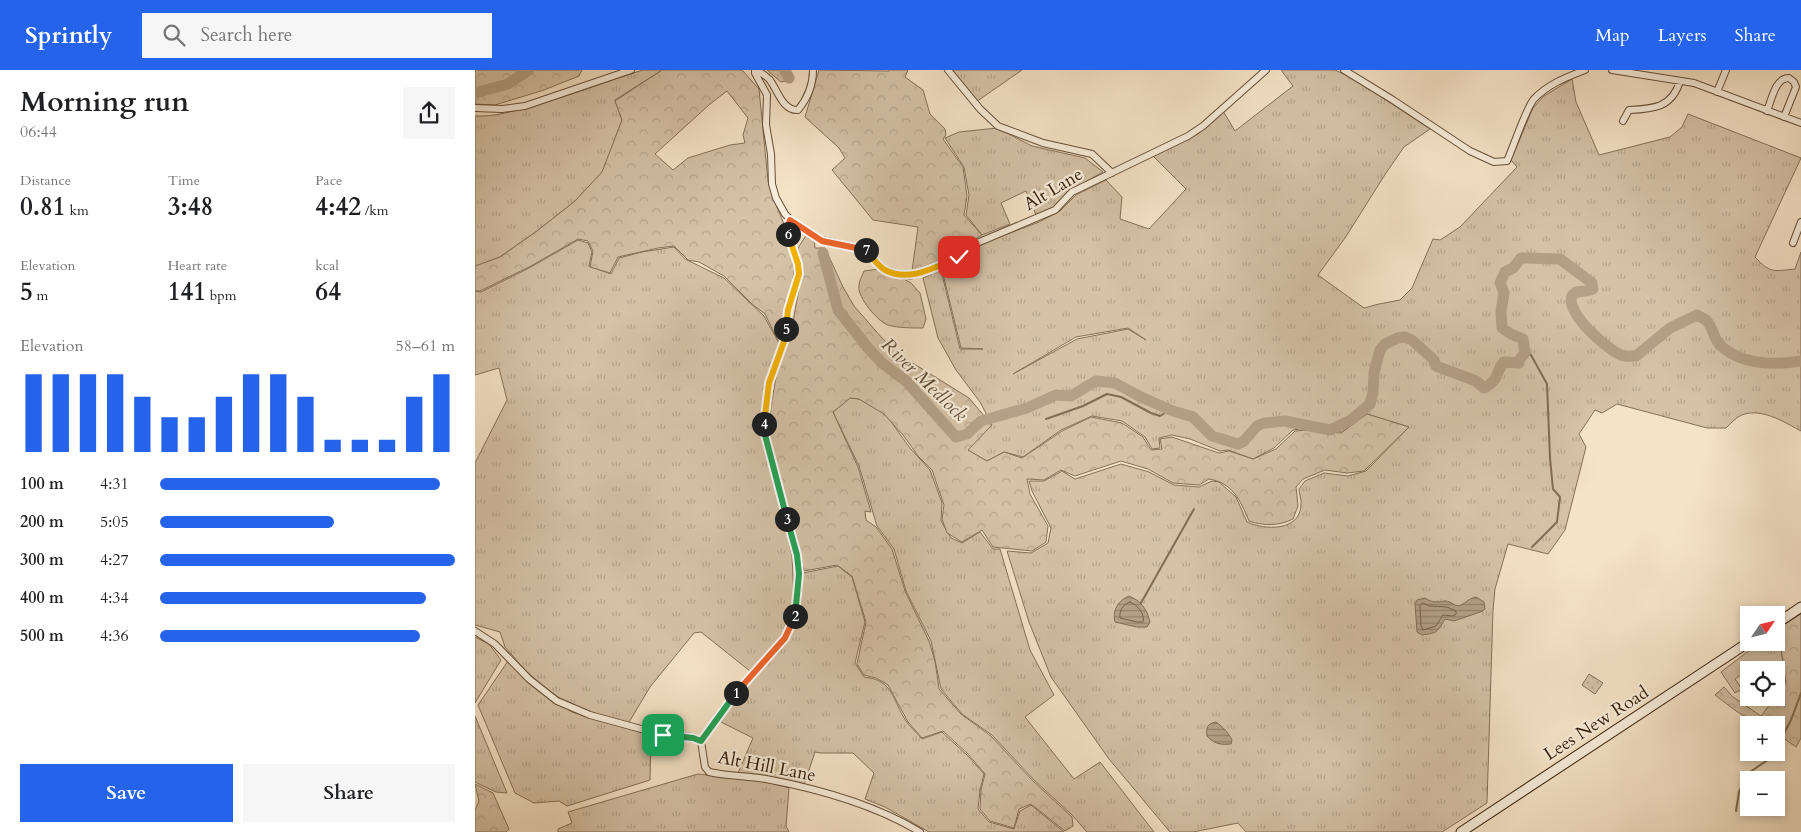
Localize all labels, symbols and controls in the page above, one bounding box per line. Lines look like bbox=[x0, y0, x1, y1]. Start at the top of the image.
search box bbox=[142, 13, 492, 58]
text: Sprintly bbox=[25, 19, 112, 52]
icon: search bbox=[160, 21, 188, 49]
text: Search here bbox=[200, 22, 292, 48]
text: Map bbox=[1595, 23, 1630, 48]
text: Layers bbox=[1658, 23, 1707, 48]
text: Share bbox=[1735, 23, 1776, 48]
text: Morning run bbox=[20, 83, 189, 121]
button: share bbox=[403, 87, 455, 139]
text: 06:44 bbox=[20, 121, 57, 143]
street label: Alt Lane bbox=[1019, 162, 1088, 217]
text: Distance bbox=[20, 171, 71, 190]
text: Time bbox=[168, 171, 200, 190]
text: Pace bbox=[315, 171, 342, 190]
text: 0.81 bbox=[20, 190, 66, 224]
text: 3:48 bbox=[168, 190, 213, 224]
text: 4:42 bbox=[315, 190, 361, 224]
text: km bbox=[66, 201, 89, 220]
text: /km bbox=[361, 201, 389, 220]
pin: 6 bbox=[775, 222, 801, 246]
text: 6 bbox=[785, 225, 792, 244]
pin bbox=[938, 236, 980, 278]
pin: 7 bbox=[853, 238, 879, 262]
text: 7 bbox=[863, 241, 870, 260]
icon: check bbox=[945, 243, 973, 271]
text: Elevation bbox=[20, 256, 76, 275]
text: Heart rate bbox=[168, 256, 227, 275]
text: kcal bbox=[315, 256, 339, 275]
text: 5 bbox=[20, 275, 33, 309]
text: 141 bbox=[168, 275, 206, 309]
text: 64 bbox=[315, 275, 341, 309]
text: m bbox=[33, 286, 48, 305]
text: bpm bbox=[206, 286, 237, 305]
pin: 5 bbox=[773, 316, 799, 342]
text: 5 bbox=[783, 320, 790, 339]
water label: River Medlock bbox=[876, 332, 973, 428]
text: Elevation bbox=[20, 335, 84, 357]
text: 58–61 m bbox=[396, 335, 455, 357]
pin: 4 bbox=[751, 412, 777, 436]
text: 4 bbox=[761, 415, 768, 434]
text: 100 m bbox=[20, 473, 64, 495]
text: 4:31 bbox=[100, 473, 129, 495]
pin: 3 bbox=[775, 506, 799, 532]
text: 3 bbox=[784, 510, 791, 529]
text: 200 m bbox=[20, 511, 64, 533]
text: 5:05 bbox=[100, 511, 129, 533]
text: 300 m bbox=[20, 549, 64, 571]
text: 4:27 bbox=[100, 549, 129, 571]
text: 400 m bbox=[20, 587, 64, 609]
text: 4:34 bbox=[100, 587, 129, 609]
pin: 2 bbox=[783, 604, 807, 628]
north arrow bbox=[1740, 606, 1785, 651]
map controls bbox=[1740, 606, 1785, 816]
text: 2 bbox=[792, 607, 799, 626]
text: 500 m bbox=[20, 625, 64, 647]
text: 4:36 bbox=[100, 625, 129, 647]
button: locate bbox=[1740, 661, 1785, 706]
pin: 1 bbox=[723, 680, 749, 706]
street label: Lees New Road bbox=[1539, 680, 1654, 767]
text: 1 bbox=[733, 684, 740, 703]
pin bbox=[642, 714, 684, 756]
button: + bbox=[1740, 716, 1785, 761]
icon: arrive bbox=[649, 721, 677, 749]
street label: Alt Hill Lane bbox=[716, 745, 818, 788]
button: Save bbox=[20, 764, 233, 822]
button: Share bbox=[243, 764, 455, 822]
button: − bbox=[1740, 771, 1785, 816]

